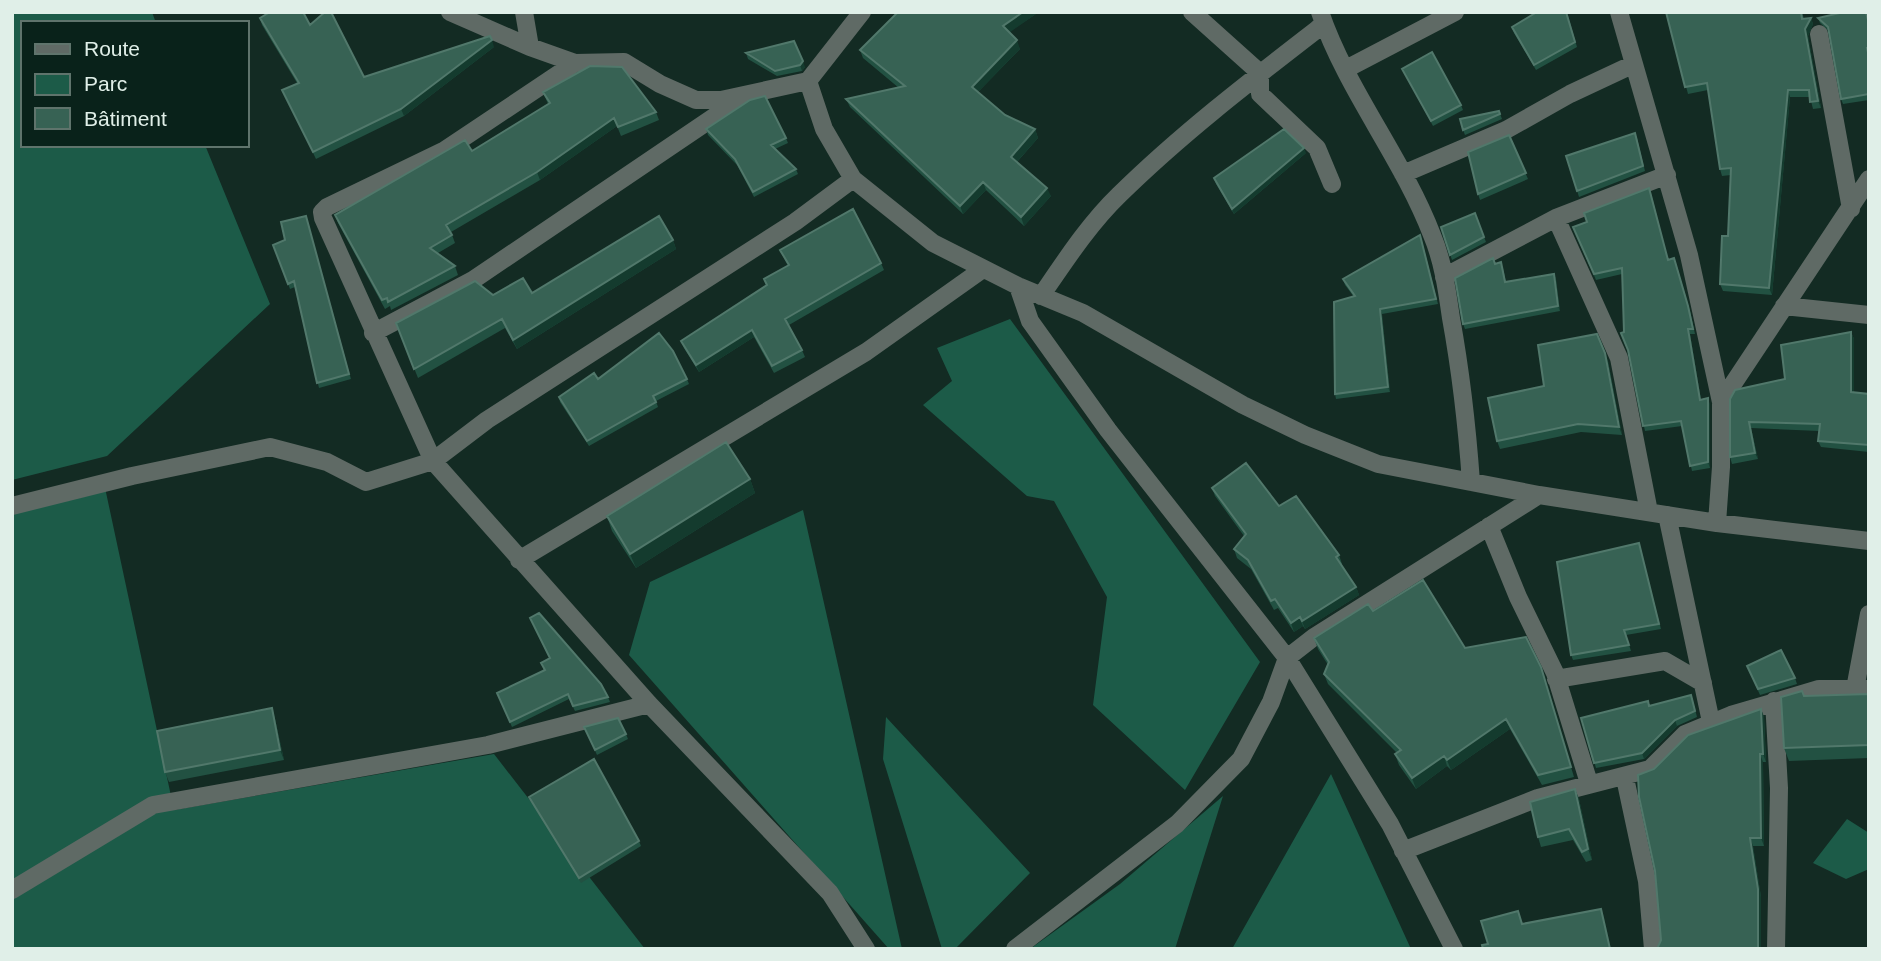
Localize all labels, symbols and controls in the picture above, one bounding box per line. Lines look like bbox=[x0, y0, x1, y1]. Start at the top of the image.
legend bbox=[21, 21, 248, 147]
text: Route bbox=[84, 37, 140, 60]
text: Parc bbox=[84, 72, 127, 95]
text: Bâtiment bbox=[84, 107, 167, 130]

